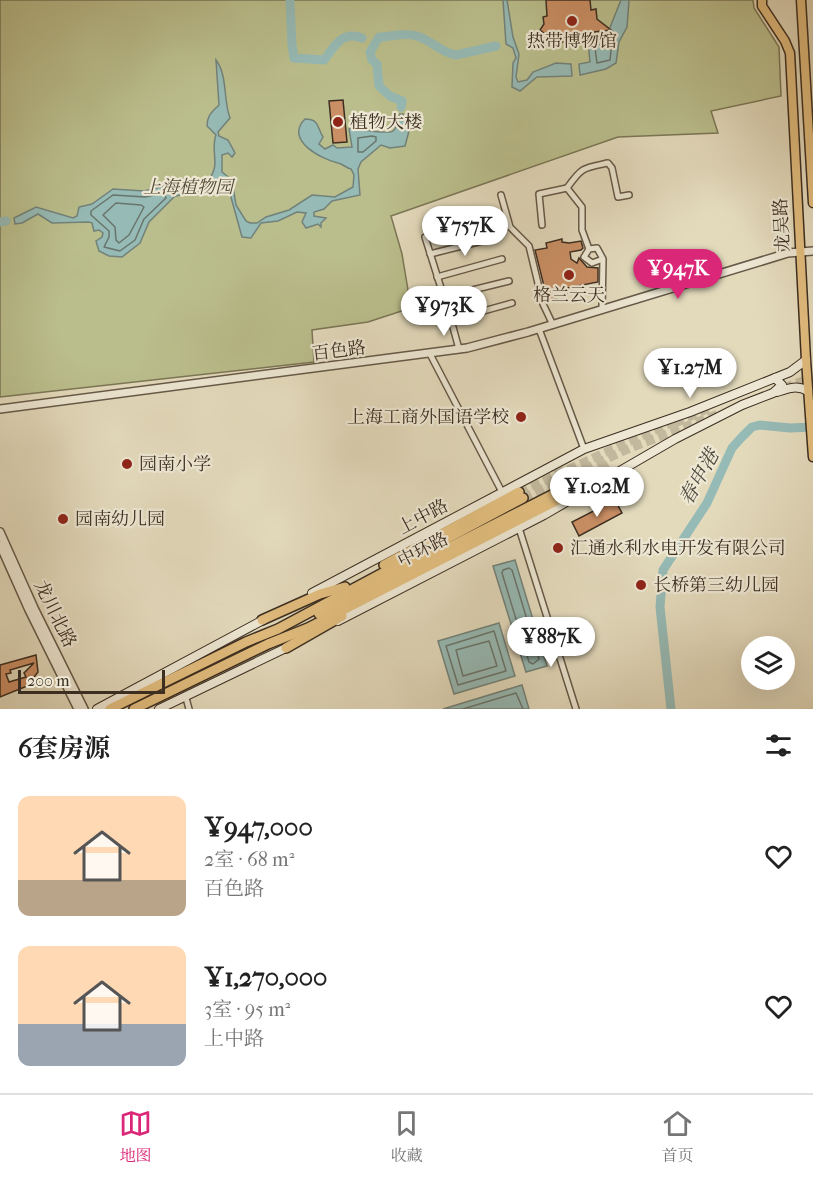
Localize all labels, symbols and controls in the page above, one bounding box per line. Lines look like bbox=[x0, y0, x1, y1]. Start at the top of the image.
marker: 热带博物馆 bbox=[565, 14, 579, 28]
place label: 热带博物馆 bbox=[527, 31, 617, 52]
place label: 植物大楼 bbox=[350, 112, 422, 133]
marker: 植物大楼 bbox=[331, 115, 345, 129]
park label: 上海植物园 bbox=[143, 177, 236, 198]
street label: 龙吴路 bbox=[770, 197, 794, 253]
pin: ¥757K bbox=[423, 206, 507, 257]
text: ¥757K bbox=[436, 214, 494, 237]
pin: ¥947K bbox=[636, 249, 720, 300]
text: ¥947K bbox=[647, 257, 709, 280]
marker: 格兰云天 bbox=[562, 268, 576, 282]
place label: 格兰云天 bbox=[533, 285, 605, 306]
pin: ¥973K bbox=[402, 286, 486, 337]
text: ¥973K bbox=[415, 294, 473, 317]
street label: 百色路 bbox=[311, 337, 367, 365]
pin: ¥1.27M bbox=[641, 348, 739, 399]
text: ¥1.27M bbox=[658, 356, 722, 379]
place label: 上海工商外国语学校 bbox=[347, 407, 509, 428]
marker: 上海工商外国语学校 bbox=[514, 410, 528, 424]
water label: 春申港 bbox=[674, 443, 725, 509]
place label: 园南小学 bbox=[139, 454, 211, 475]
marker: 园南小学 bbox=[120, 457, 134, 471]
pin: ¥1.02M bbox=[548, 467, 646, 518]
text: ¥1.02M bbox=[564, 475, 630, 498]
street label: 上中路 bbox=[394, 495, 452, 539]
place label: 园南幼儿园 bbox=[75, 509, 165, 530]
marker: 园南幼儿园 bbox=[56, 512, 70, 526]
street label: 中环路 bbox=[394, 528, 452, 572]
place label: 汇通水利水电开发有限公司 bbox=[570, 538, 786, 559]
marker: 汇通水利水电开发有限公司 bbox=[551, 541, 565, 555]
place label: 长桥第三幼儿园 bbox=[653, 575, 779, 596]
street label: 龙川北路 bbox=[30, 577, 80, 651]
marker: 长桥第三幼儿园 bbox=[634, 578, 648, 592]
pin: ¥887K bbox=[509, 617, 593, 668]
text: ¥887K bbox=[521, 625, 581, 648]
map controls bbox=[741, 636, 795, 690]
button: layers bbox=[741, 636, 795, 690]
scale bar bbox=[18, 667, 165, 694]
text: 200 m bbox=[27, 671, 70, 690]
icon: filters bbox=[762, 729, 795, 762]
text: 6套房源 bbox=[18, 733, 110, 764]
text: ¥947,000 bbox=[204, 812, 313, 843]
icon: home bbox=[66, 820, 138, 892]
icon: heart bbox=[762, 840, 795, 873]
text: 2室 · 68 m² bbox=[204, 848, 294, 871]
text: 百色路 bbox=[204, 877, 264, 900]
text: ¥1,270,000 bbox=[204, 962, 327, 993]
icon: home bbox=[66, 970, 138, 1042]
icon: heart bbox=[762, 990, 795, 1023]
text: 3室 · 95 m² bbox=[204, 998, 291, 1021]
text: 上中路 bbox=[204, 1027, 264, 1050]
tab: 地图 bbox=[119, 1107, 152, 1166]
tab: 收藏 bbox=[390, 1107, 423, 1166]
tab: 首页 bbox=[661, 1107, 694, 1166]

